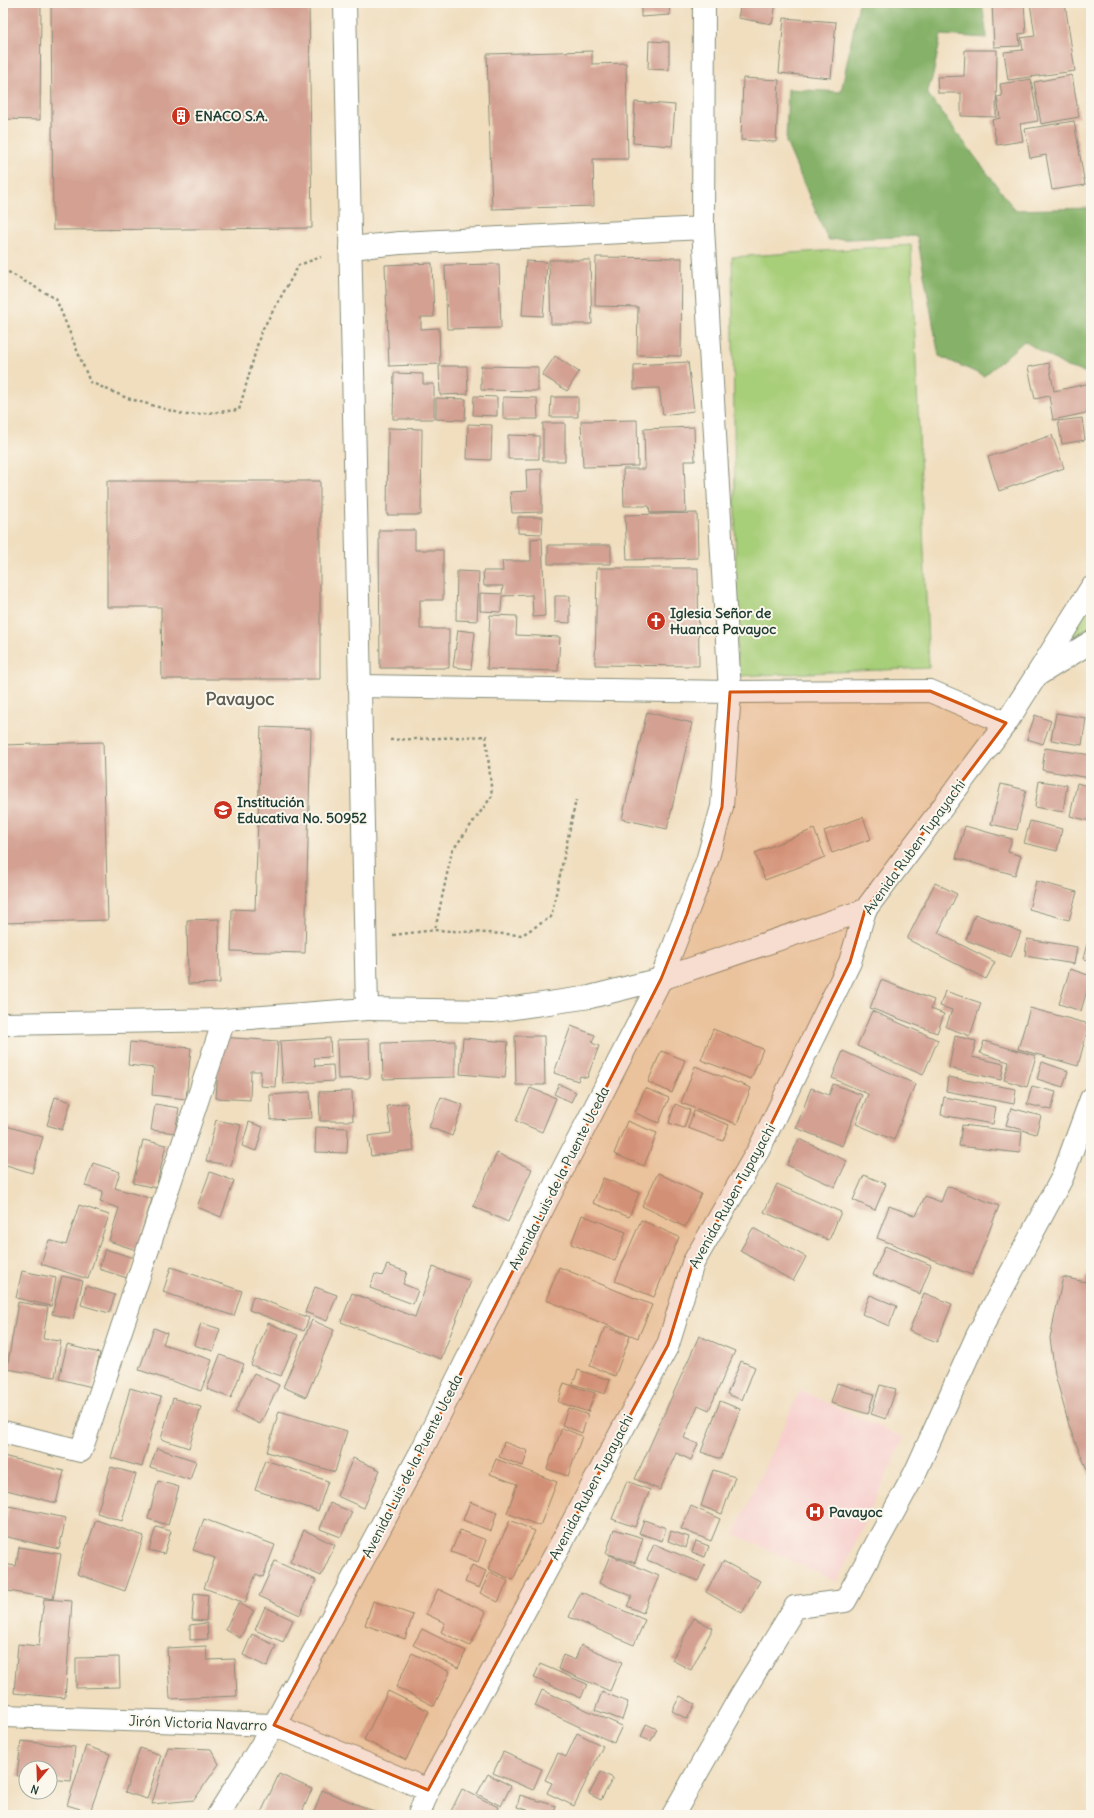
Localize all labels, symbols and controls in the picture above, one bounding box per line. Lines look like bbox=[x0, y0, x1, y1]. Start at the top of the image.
building icon: ENACO S.A. bbox=[170, 105, 192, 127]
place label: ENACO S.A. bbox=[195, 107, 268, 125]
place label: Iglesia Señor de Huanca Pavayoc bbox=[670, 604, 776, 638]
church icon: Iglesia Señor de Huanca Pavayoc bbox=[645, 610, 667, 632]
district label: Pavayoc bbox=[206, 687, 275, 710]
street label: Avenida Ruben Tupayachi bbox=[859, 776, 969, 918]
place label: Institución Educativa No. 50952 bbox=[237, 793, 367, 827]
school or university icon: Institución Educativa No. 50952 bbox=[212, 799, 234, 821]
street label: Avenida Luis de la Puente Uceda bbox=[505, 1083, 613, 1273]
street label: Avenida Ruben Tupayachi bbox=[685, 1121, 779, 1271]
street label: Avenida Luis de la Puente Uceda bbox=[358, 1371, 466, 1561]
street label: Avenida Ruben Tupayachi bbox=[545, 1411, 637, 1563]
hospital icon: Pavayoc bbox=[804, 1501, 826, 1523]
place label: Pavayoc bbox=[829, 1503, 883, 1521]
street label: Jirón Victoria Navarro bbox=[128, 1712, 268, 1734]
north arrow bbox=[18, 1760, 58, 1800]
text: N bbox=[29, 1782, 41, 1797]

